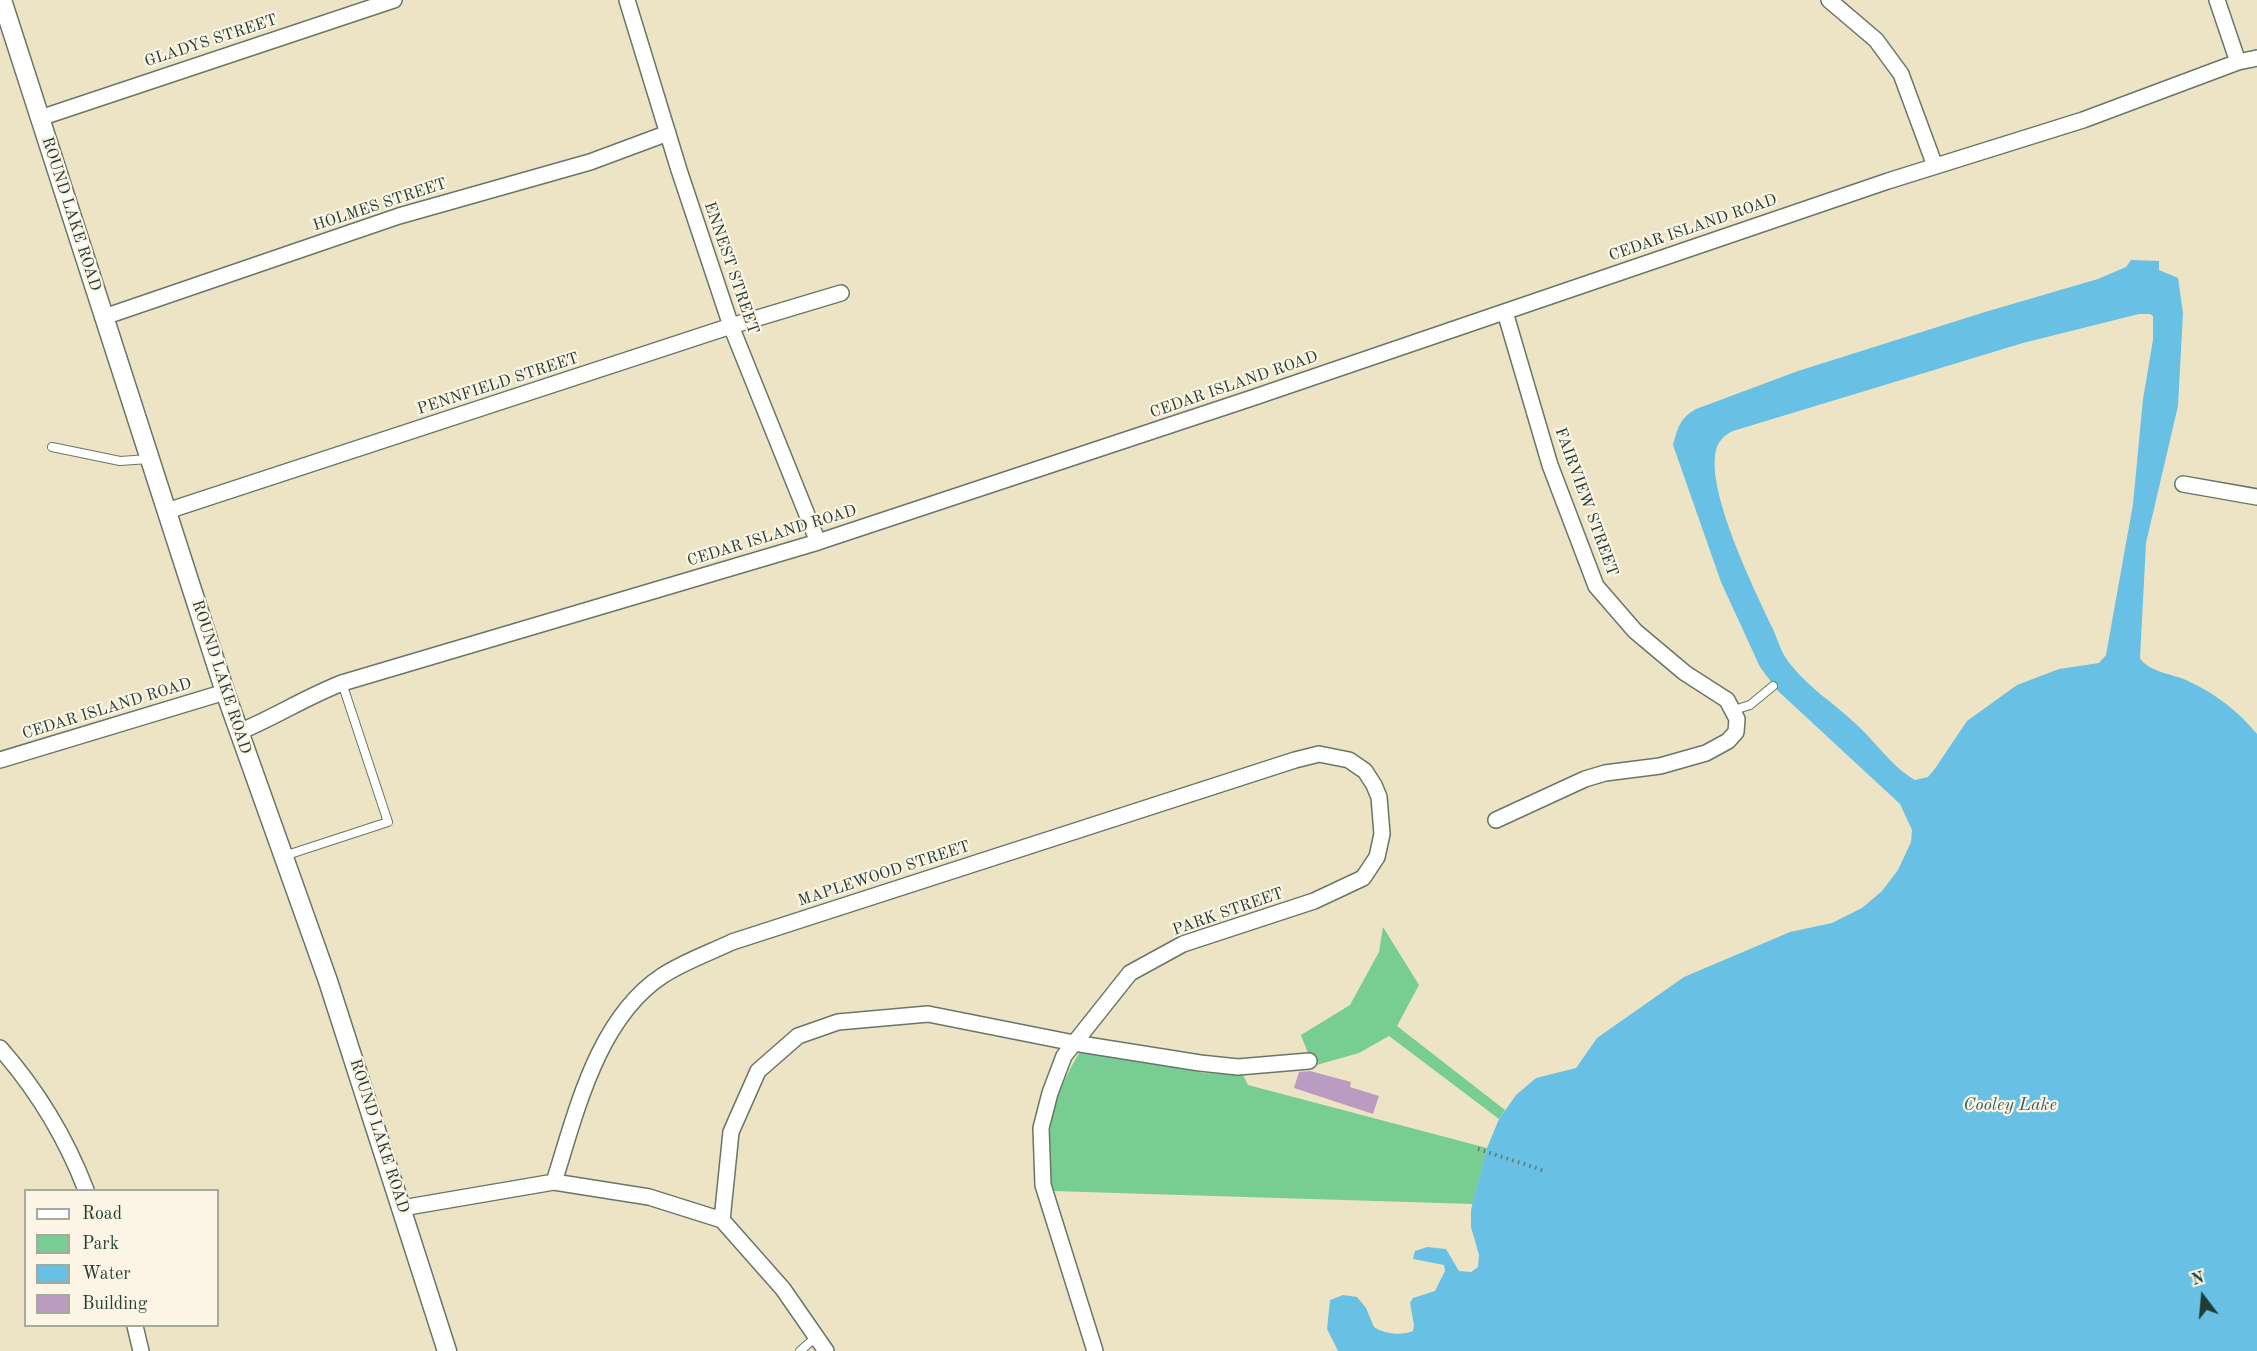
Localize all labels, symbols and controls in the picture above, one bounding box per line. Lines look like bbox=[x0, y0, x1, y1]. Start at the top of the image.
street label: GLADYS STREET bbox=[142, 10, 280, 72]
street label: ROUND LAKE ROAD bbox=[37, 135, 105, 293]
street label: HOLMES STREET bbox=[311, 174, 449, 236]
street label: CEDAR ISLAND ROAD bbox=[1607, 190, 1779, 266]
street label: ENNEST STREET bbox=[699, 199, 763, 337]
street label: CEDAR ISLAND ROAD bbox=[1148, 347, 1320, 423]
street label: PENNFIELD STREET bbox=[415, 349, 581, 419]
street label: FAIRVIEW STREET bbox=[1550, 425, 1622, 579]
street label: CEDAR ISLAND ROAD bbox=[685, 501, 859, 571]
street label: ROUND LAKE ROAD bbox=[187, 598, 255, 756]
street label: CEDAR ISLAND ROAD bbox=[20, 674, 194, 744]
street label: MAPLEWOOD STREET bbox=[795, 837, 973, 911]
street label: PARK STREET bbox=[1170, 884, 1286, 940]
street label: ROUND LAKE ROAD bbox=[345, 1057, 413, 1215]
water label: Cooley Lake bbox=[1963, 1094, 2057, 1116]
legend bbox=[24, 1189, 219, 1327]
text: Road bbox=[82, 1205, 122, 1223]
text: Park bbox=[82, 1235, 119, 1253]
text: Water bbox=[82, 1265, 131, 1283]
north arrow bbox=[2173, 1267, 2233, 1327]
text: N bbox=[2190, 1270, 2206, 1289]
text: Building bbox=[82, 1295, 147, 1313]

